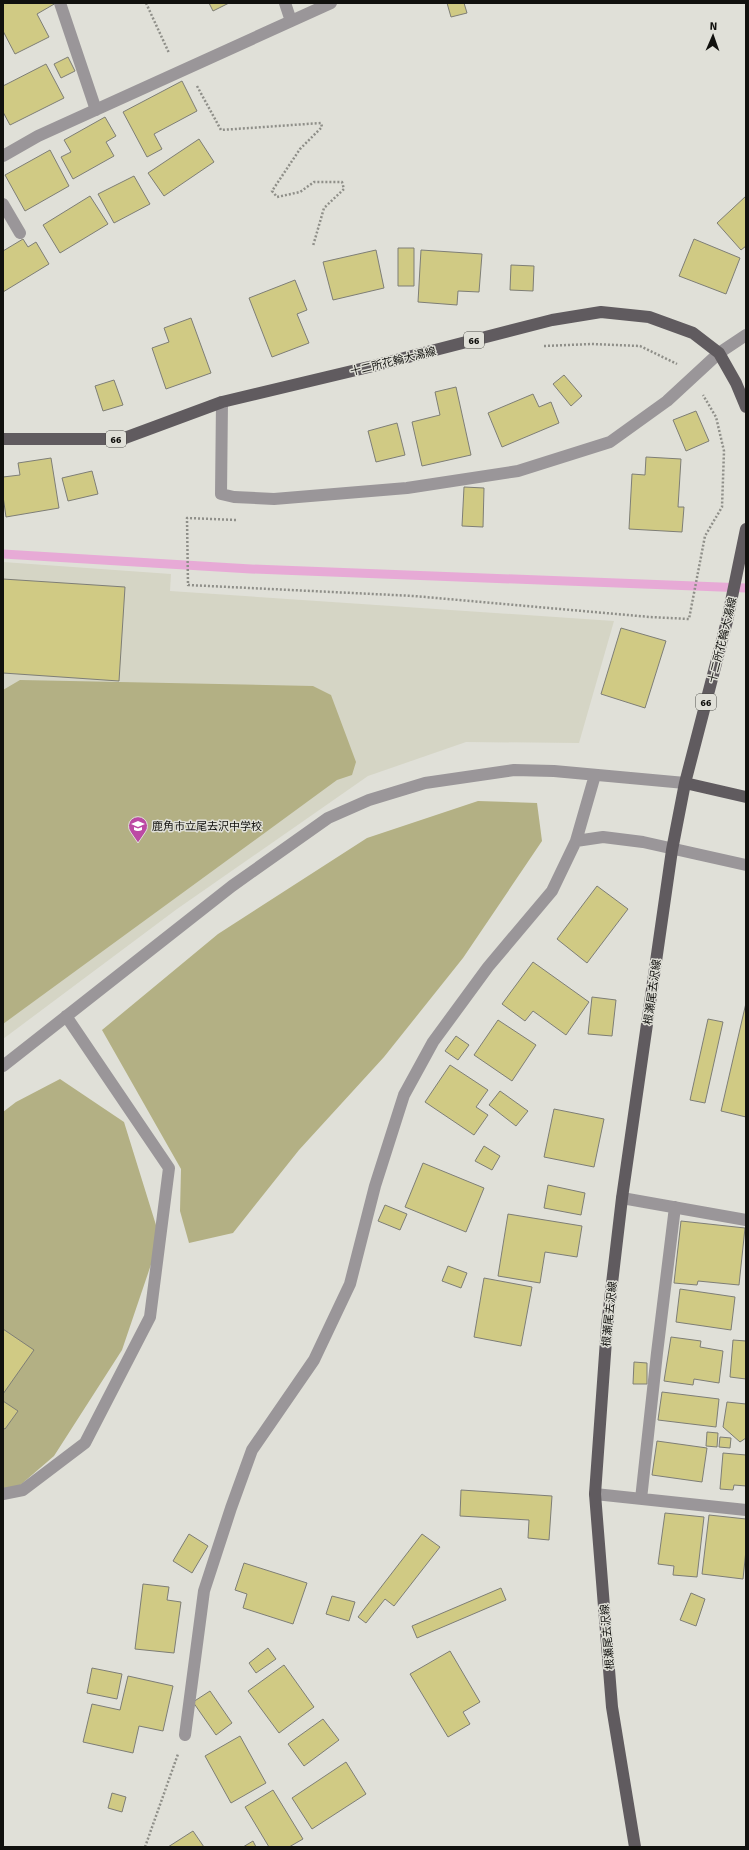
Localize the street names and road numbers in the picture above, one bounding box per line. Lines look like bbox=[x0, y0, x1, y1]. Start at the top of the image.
road number: 66 bbox=[464, 332, 484, 348]
street label: 十二所花輪大湯線 bbox=[349, 345, 437, 378]
road number: 66 bbox=[106, 431, 126, 447]
street label: 十二所花輪大湯線 bbox=[706, 596, 739, 684]
road number: 66 bbox=[696, 694, 716, 710]
street label: 根瀬尾去沢線 bbox=[641, 958, 664, 1026]
street label: 根瀬尾去沢線 bbox=[600, 1281, 619, 1348]
street label: 根瀬尾去沢線 bbox=[598, 1604, 617, 1670]

